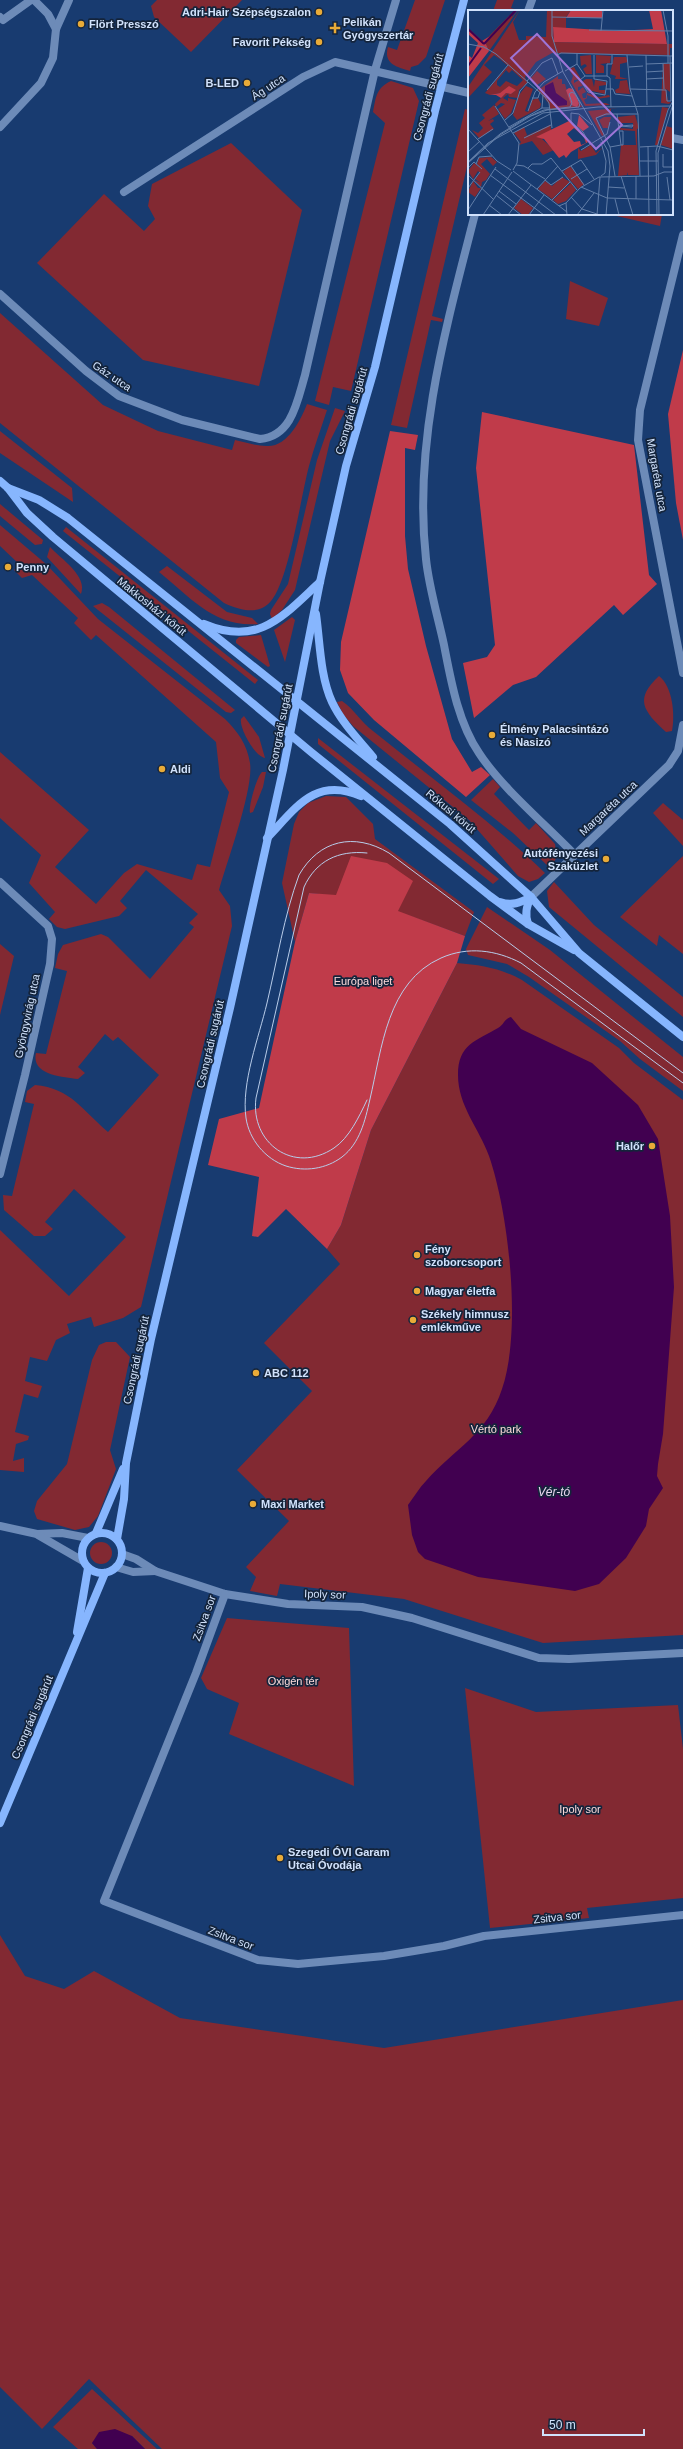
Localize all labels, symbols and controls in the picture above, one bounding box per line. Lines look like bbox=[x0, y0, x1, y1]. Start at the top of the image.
place label: Adri-Hair Szépségszalon bbox=[182, 6, 311, 18]
marker: Adri-Hair Szépségszalon bbox=[314, 7, 324, 17]
inset map bbox=[468, 10, 673, 215]
place label: Pelikán Gyógyszertár bbox=[343, 16, 414, 41]
place label: Flört Presszó bbox=[89, 18, 159, 30]
marker: Flört Presszó bbox=[76, 19, 86, 29]
marker: Pelikán Gyógyszertár bbox=[330, 23, 340, 33]
place label: Favorit Pékség bbox=[233, 36, 311, 48]
marker: Favorit Pékség bbox=[314, 37, 324, 47]
street label: Csongrádi sugárút bbox=[411, 52, 445, 142]
street label: Ág utca bbox=[249, 71, 288, 102]
place label: B-LED bbox=[205, 77, 239, 89]
marker: B-LED bbox=[242, 78, 252, 88]
street label: Gáz utca bbox=[90, 359, 134, 394]
street label: Csongrádi sugárút bbox=[333, 366, 369, 456]
street label: Margaréta utca bbox=[645, 438, 669, 513]
place label: Penny bbox=[16, 561, 50, 573]
marker: Penny bbox=[3, 562, 13, 572]
street label: Makkosházi körút bbox=[115, 574, 189, 638]
street label: Csongrádi sugárút bbox=[266, 683, 294, 773]
place label: Élmény Palacsintázó és Nasizó bbox=[500, 723, 609, 748]
marker: Élmény Palacsintázó és Nasizó bbox=[487, 730, 497, 740]
place label: Aldi bbox=[170, 763, 191, 775]
marker: Aldi bbox=[157, 764, 167, 774]
street label: Margaréta utca bbox=[577, 778, 640, 838]
street label: Rókusi körút bbox=[424, 787, 478, 835]
place label: Autófényezési Szaküzlet bbox=[523, 847, 598, 872]
marker: Autófényezési Szaküzlet bbox=[601, 854, 611, 864]
street label: Gyöngyvirág utca bbox=[12, 972, 42, 1059]
park label: Európa liget bbox=[334, 975, 392, 987]
street label: Csongrádi sugárút bbox=[194, 999, 226, 1089]
place label: Halőr bbox=[616, 1140, 645, 1152]
marker: Halőr bbox=[647, 1141, 657, 1151]
place label: Fény szoborcsoport bbox=[425, 1243, 502, 1268]
marker: Fény szoborcsoport bbox=[412, 1250, 422, 1260]
place label: Magyar életfa bbox=[425, 1285, 496, 1297]
marker: Magyar életfa bbox=[412, 1286, 422, 1296]
place label: Székely himnusz emlékműve bbox=[421, 1308, 510, 1333]
street label: Csongrádi sugárút bbox=[121, 1315, 151, 1405]
marker: Székely himnusz emlékműve bbox=[408, 1315, 418, 1325]
place label: ABC 112 bbox=[264, 1367, 309, 1379]
marker: ABC 112 bbox=[251, 1368, 261, 1378]
park label: Vértó park bbox=[471, 1423, 522, 1435]
water label: Vér-tó bbox=[538, 1485, 571, 1499]
place label: Maxi Market bbox=[261, 1498, 324, 1510]
marker: Maxi Market bbox=[248, 1499, 258, 1509]
street label: Ipoly sor bbox=[304, 1587, 346, 1601]
street label: Zsitva sor bbox=[190, 1593, 218, 1642]
street label: Csongrádi sugárút bbox=[9, 1673, 55, 1761]
park label: Oxigén tér bbox=[268, 1675, 319, 1687]
park label: Ipoly sor bbox=[559, 1803, 601, 1815]
place label: Szegedi ÓVI Garam Utcai Óvodája bbox=[288, 1846, 390, 1871]
marker: Szegedi ÓVI Garam Utcai Óvodája bbox=[275, 1853, 285, 1863]
street label: Zsitva sor bbox=[533, 1909, 582, 1925]
street label: Zsitva sor bbox=[207, 1924, 256, 1952]
scale bar bbox=[543, 2411, 644, 2437]
text: 50 m bbox=[549, 2418, 576, 2432]

